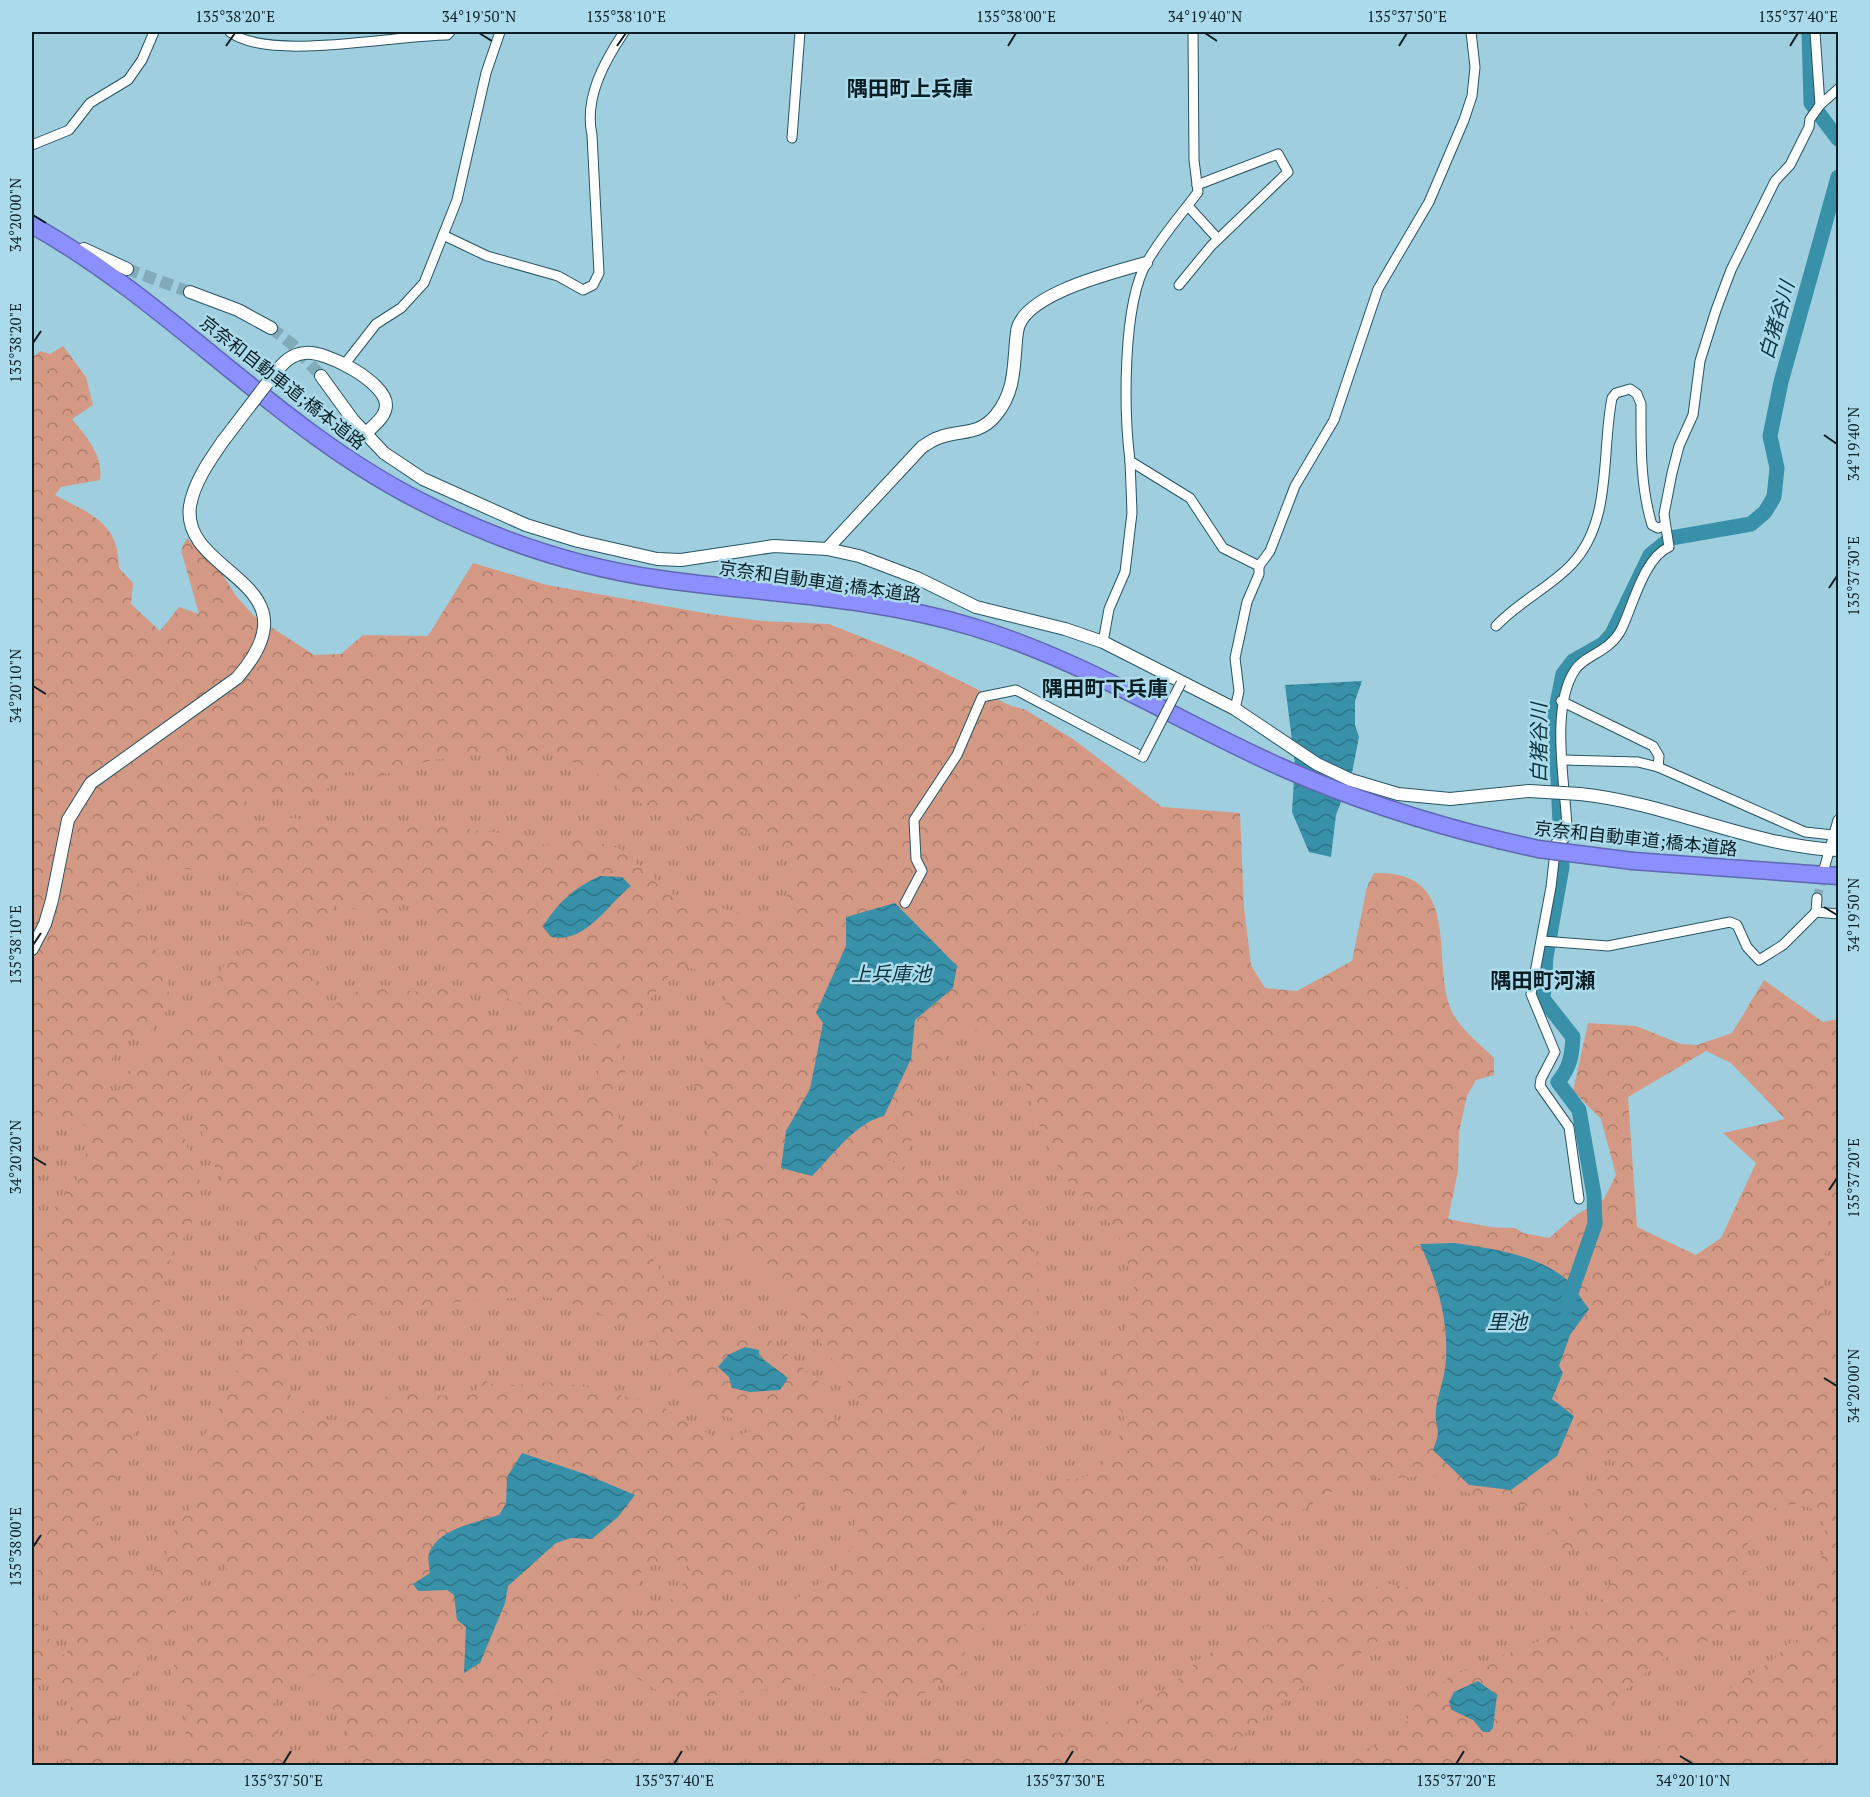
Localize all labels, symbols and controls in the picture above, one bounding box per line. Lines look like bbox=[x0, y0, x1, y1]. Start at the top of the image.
text: 135°38'20"E bbox=[195, 6, 275, 26]
text: 34°19'50"N bbox=[442, 6, 516, 26]
text: 135°38'10"E bbox=[586, 6, 666, 26]
text: 135°38'00"E bbox=[976, 6, 1056, 26]
text: 34°19'40"N bbox=[1168, 6, 1242, 26]
text: 135°37'50"E bbox=[1367, 6, 1447, 26]
text: 135°37'40"E bbox=[1758, 6, 1838, 26]
district label: 隅田町上兵庫 bbox=[847, 74, 973, 102]
text: 34°20'00"N bbox=[5, 178, 25, 252]
water label: 白猪谷川 bbox=[1752, 276, 1801, 362]
text: 135°38'20"E bbox=[5, 303, 25, 383]
street label: 京奈和自動車道;橋本道路 bbox=[195, 310, 371, 454]
text: 34°19'40"N bbox=[1843, 407, 1863, 481]
text: 135°37'30"E bbox=[1843, 536, 1863, 616]
street label: 京奈和自動車道;橋本道路 bbox=[717, 555, 923, 607]
text: 34°20'10"N bbox=[5, 649, 25, 723]
district label: 隅田町下兵庫 bbox=[1042, 674, 1168, 702]
water label: 白猪谷川 bbox=[1525, 701, 1552, 783]
street label: 京奈和自動車道;橋本道路 bbox=[1533, 815, 1739, 861]
text: 34°19'50"N bbox=[1843, 878, 1863, 952]
text: 135°38'10"E bbox=[5, 905, 25, 985]
water label: 上兵庫池 bbox=[851, 960, 933, 987]
district label: 隅田町河瀬 bbox=[1491, 966, 1596, 994]
text: 34°20'20"N bbox=[5, 1120, 25, 1194]
text: 135°37'20"E bbox=[1843, 1138, 1863, 1218]
water label: 里池 bbox=[1487, 1308, 1529, 1335]
text: 34°20'00"N bbox=[1843, 1349, 1863, 1423]
text: 135°38'00"E bbox=[5, 1507, 25, 1587]
text: 135°37'50"E bbox=[243, 1770, 323, 1790]
text: 135°37'40"E bbox=[634, 1770, 714, 1790]
text: 135°37'30"E bbox=[1025, 1770, 1105, 1790]
text: 135°37'20"E bbox=[1416, 1770, 1496, 1790]
text: 34°20'10"N bbox=[1656, 1770, 1730, 1790]

